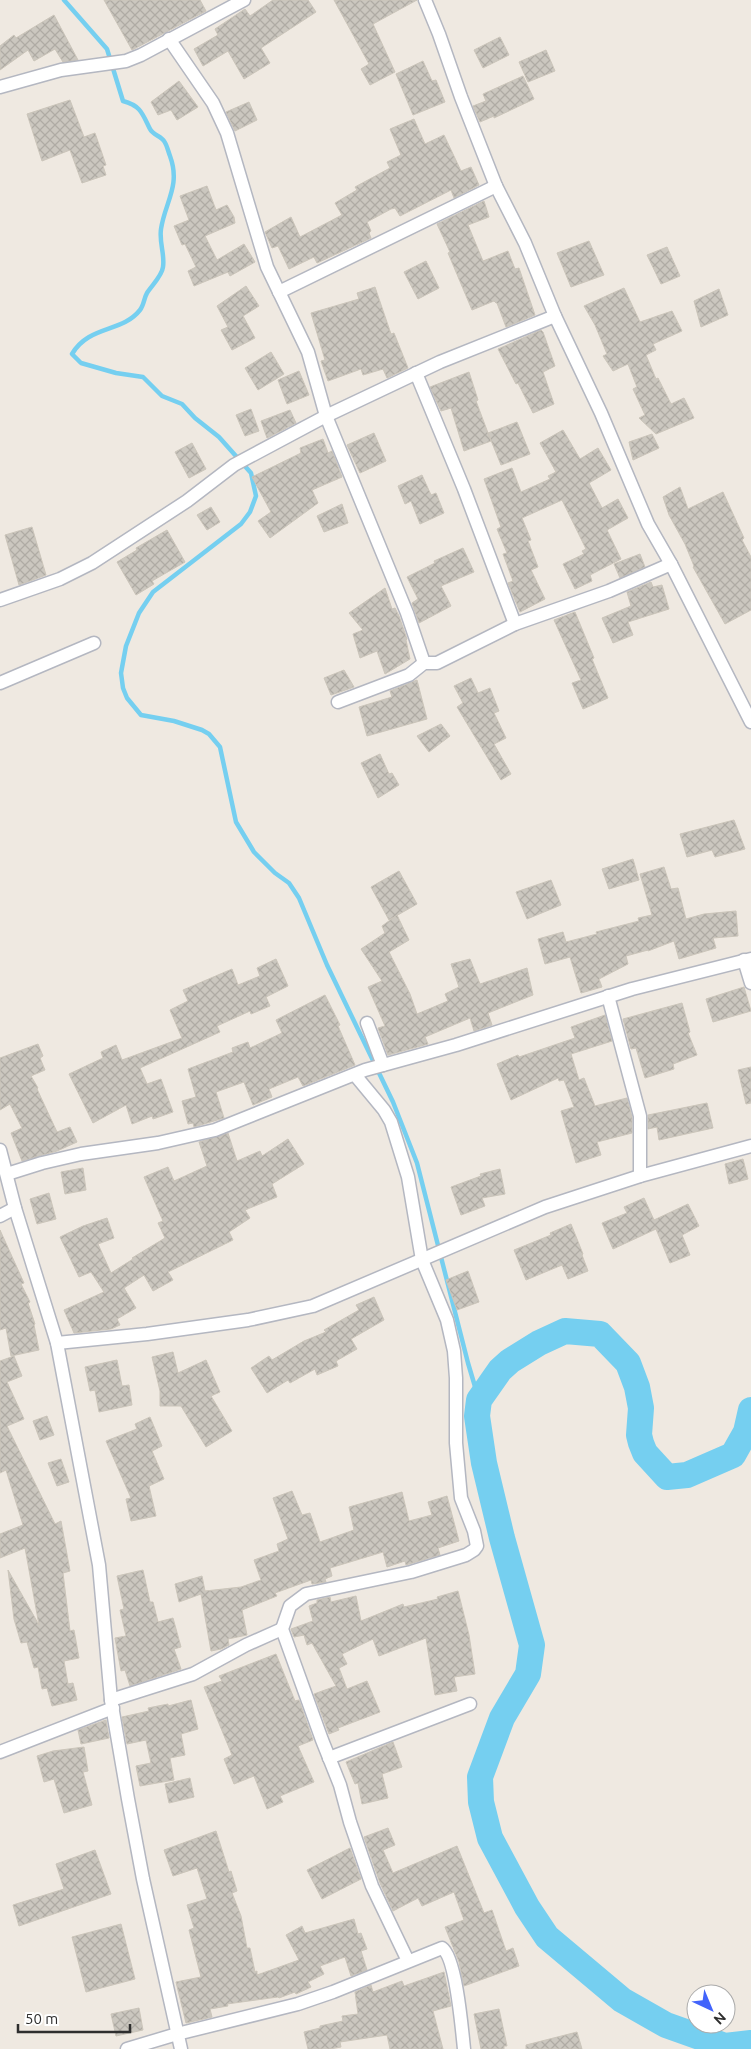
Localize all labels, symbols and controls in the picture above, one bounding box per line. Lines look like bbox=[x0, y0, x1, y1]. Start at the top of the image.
north arrow bbox=[686, 1984, 736, 2034]
scale bar bbox=[18, 2002, 130, 2034]
text: N bbox=[711, 2009, 729, 2028]
text: 50 m bbox=[25, 2010, 58, 2027]

